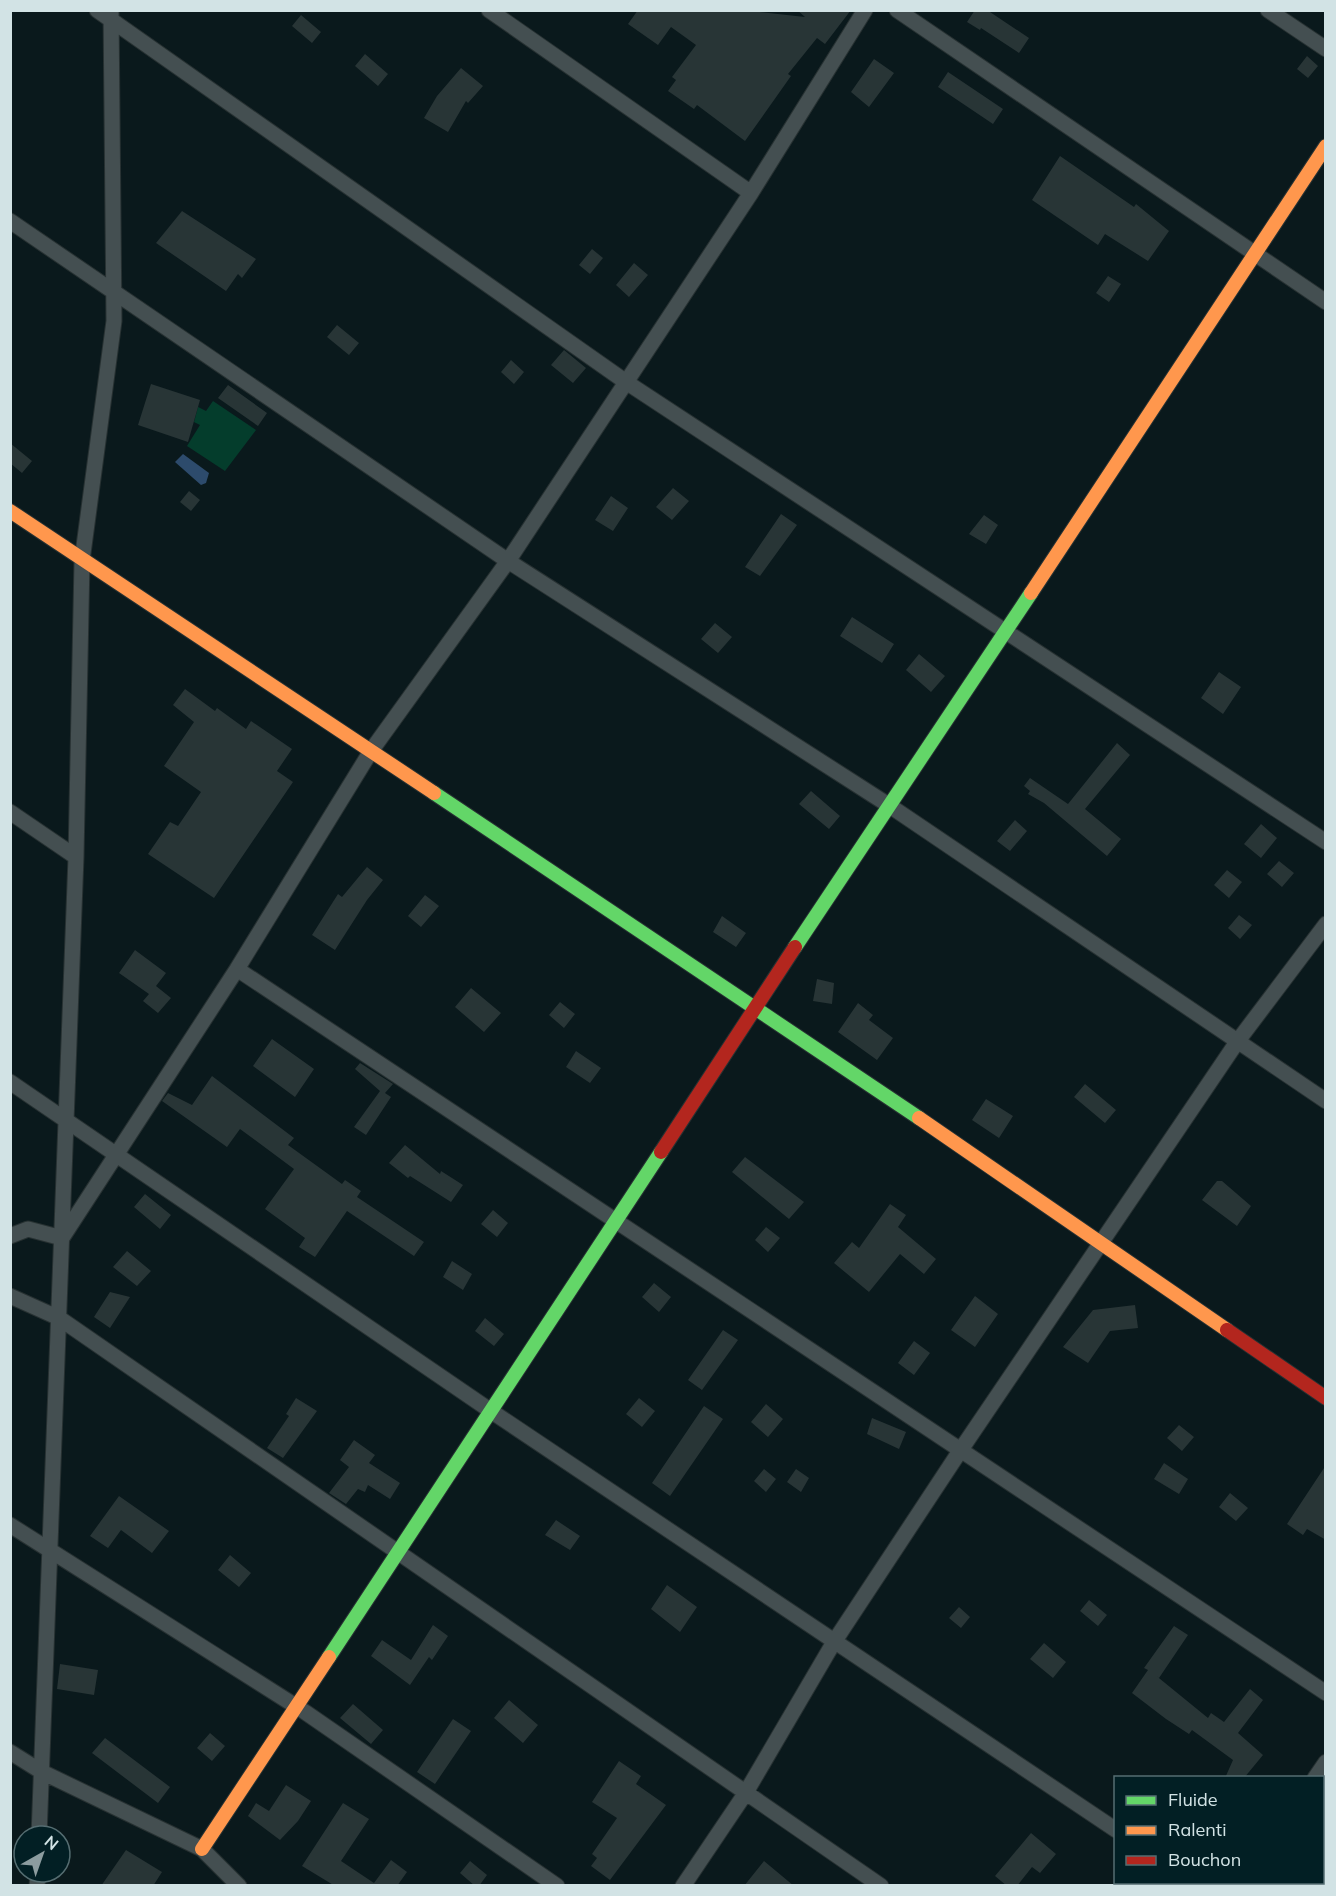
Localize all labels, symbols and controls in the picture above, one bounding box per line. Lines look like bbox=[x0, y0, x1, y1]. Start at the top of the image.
legend bbox=[1114, 1776, 1324, 1884]
text: Fluide bbox=[1168, 1788, 1218, 1811]
text: Ralenti bbox=[1168, 1818, 1226, 1841]
north arrow bbox=[12, 1824, 72, 1884]
text: N bbox=[41, 1831, 63, 1854]
text: Bouchon bbox=[1168, 1848, 1241, 1871]

